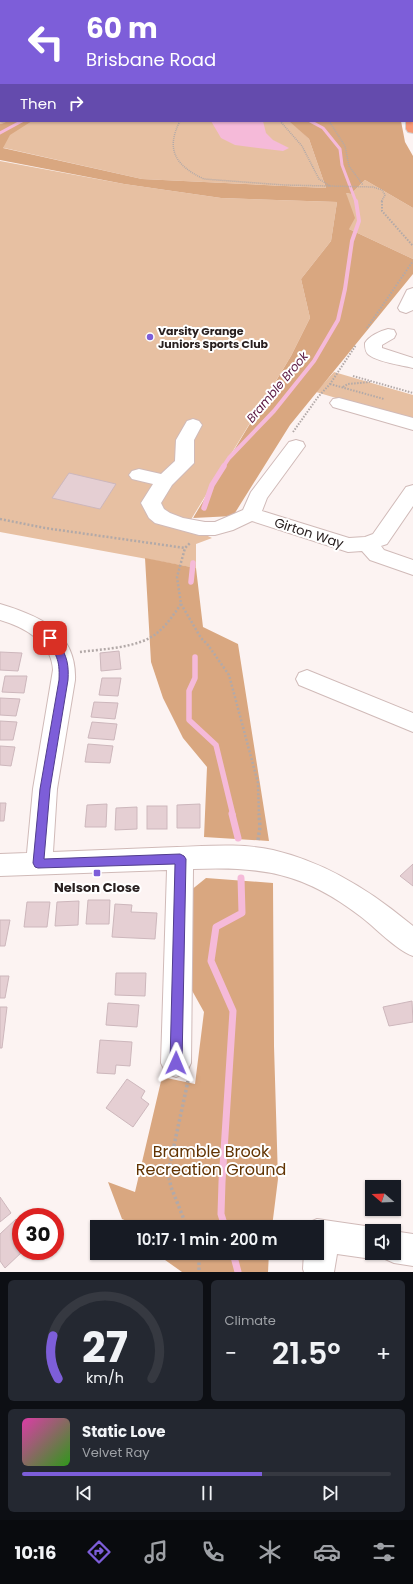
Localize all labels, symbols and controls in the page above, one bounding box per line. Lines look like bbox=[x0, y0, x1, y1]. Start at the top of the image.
text: 60 m bbox=[86, 9, 158, 48]
icon: left bbox=[20, 16, 72, 68]
text: Brisbane Road bbox=[86, 47, 216, 72]
icon: right bbox=[65, 92, 87, 114]
text: Then bbox=[20, 93, 57, 114]
place label: Varsity Grange Juniors Sports Club bbox=[158, 323, 269, 352]
marker: Varsity Grange Juniors Sports Club bbox=[145, 332, 155, 342]
water label: Bramble Brook bbox=[242, 347, 312, 426]
street label: Girton Way bbox=[272, 513, 347, 553]
pin bbox=[33, 621, 67, 655]
icon: arrive bbox=[39, 627, 61, 649]
marker: Nelson Close bbox=[92, 868, 102, 878]
place label: Nelson Close bbox=[54, 878, 140, 897]
position arrow bbox=[155, 1042, 197, 1084]
park label: Bramble Brook Recreation Ground bbox=[136, 1140, 286, 1181]
north arrow bbox=[365, 1180, 401, 1216]
map controls bbox=[365, 1180, 401, 1260]
speed limit sign: 30 bbox=[12, 1208, 64, 1260]
button: sound bbox=[365, 1224, 401, 1260]
text: 10:17 · 1 min · 200 m bbox=[136, 1229, 278, 1250]
text: Climate bbox=[225, 1311, 276, 1330]
text: 27 bbox=[82, 1317, 128, 1376]
text: 21.5° bbox=[272, 1332, 341, 1375]
text: − bbox=[225, 1338, 237, 1369]
text: + bbox=[376, 1338, 391, 1369]
text: km/h bbox=[86, 1367, 124, 1387]
text: Static Love bbox=[82, 1421, 166, 1442]
text: Velvet Ray bbox=[82, 1443, 150, 1462]
icon: previous bbox=[73, 1482, 95, 1504]
icon: pause bbox=[196, 1482, 218, 1504]
icon: next bbox=[319, 1482, 341, 1504]
icon: directions bbox=[85, 1538, 113, 1566]
icon: music bbox=[142, 1538, 170, 1566]
icon: phone bbox=[199, 1538, 227, 1566]
icon: climate bbox=[256, 1538, 284, 1566]
icon: car bbox=[313, 1538, 341, 1566]
icon: filters bbox=[370, 1538, 398, 1566]
text: 10:16 bbox=[15, 1540, 56, 1565]

